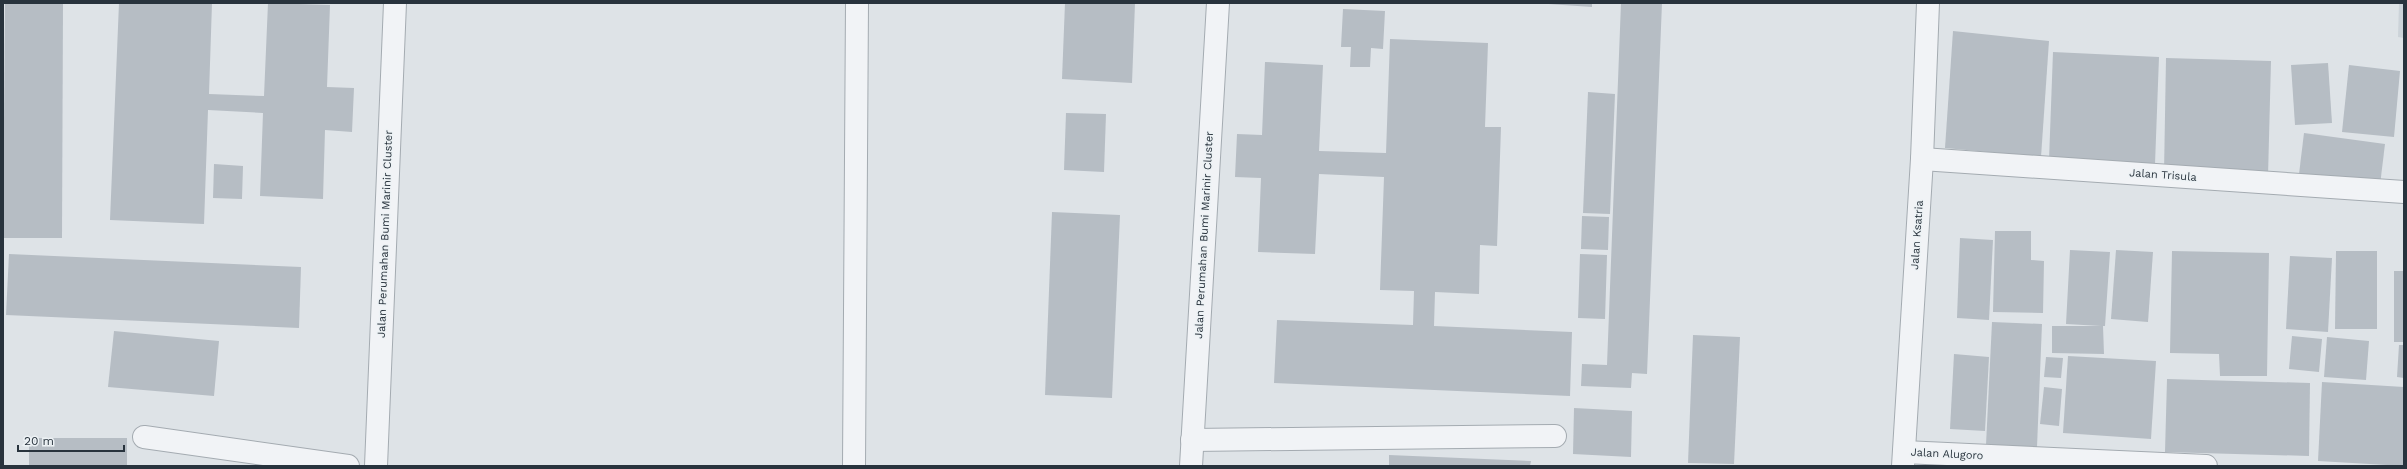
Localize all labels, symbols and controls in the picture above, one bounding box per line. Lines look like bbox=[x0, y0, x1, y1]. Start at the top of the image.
street label: Jalan Perumahan Bumi Marinir Cluster bbox=[375, 129, 395, 338]
street label: Jalan Perumahan Bumi Marinir Cluster bbox=[1192, 130, 1216, 339]
street label: Jalan Trisula bbox=[2129, 166, 2197, 184]
street label: Jalan Ksatria bbox=[1908, 200, 1926, 270]
scale bar bbox=[18, 427, 124, 453]
text: 20 m bbox=[24, 434, 54, 448]
street label: Jalan Alugoro bbox=[1910, 446, 1984, 462]

